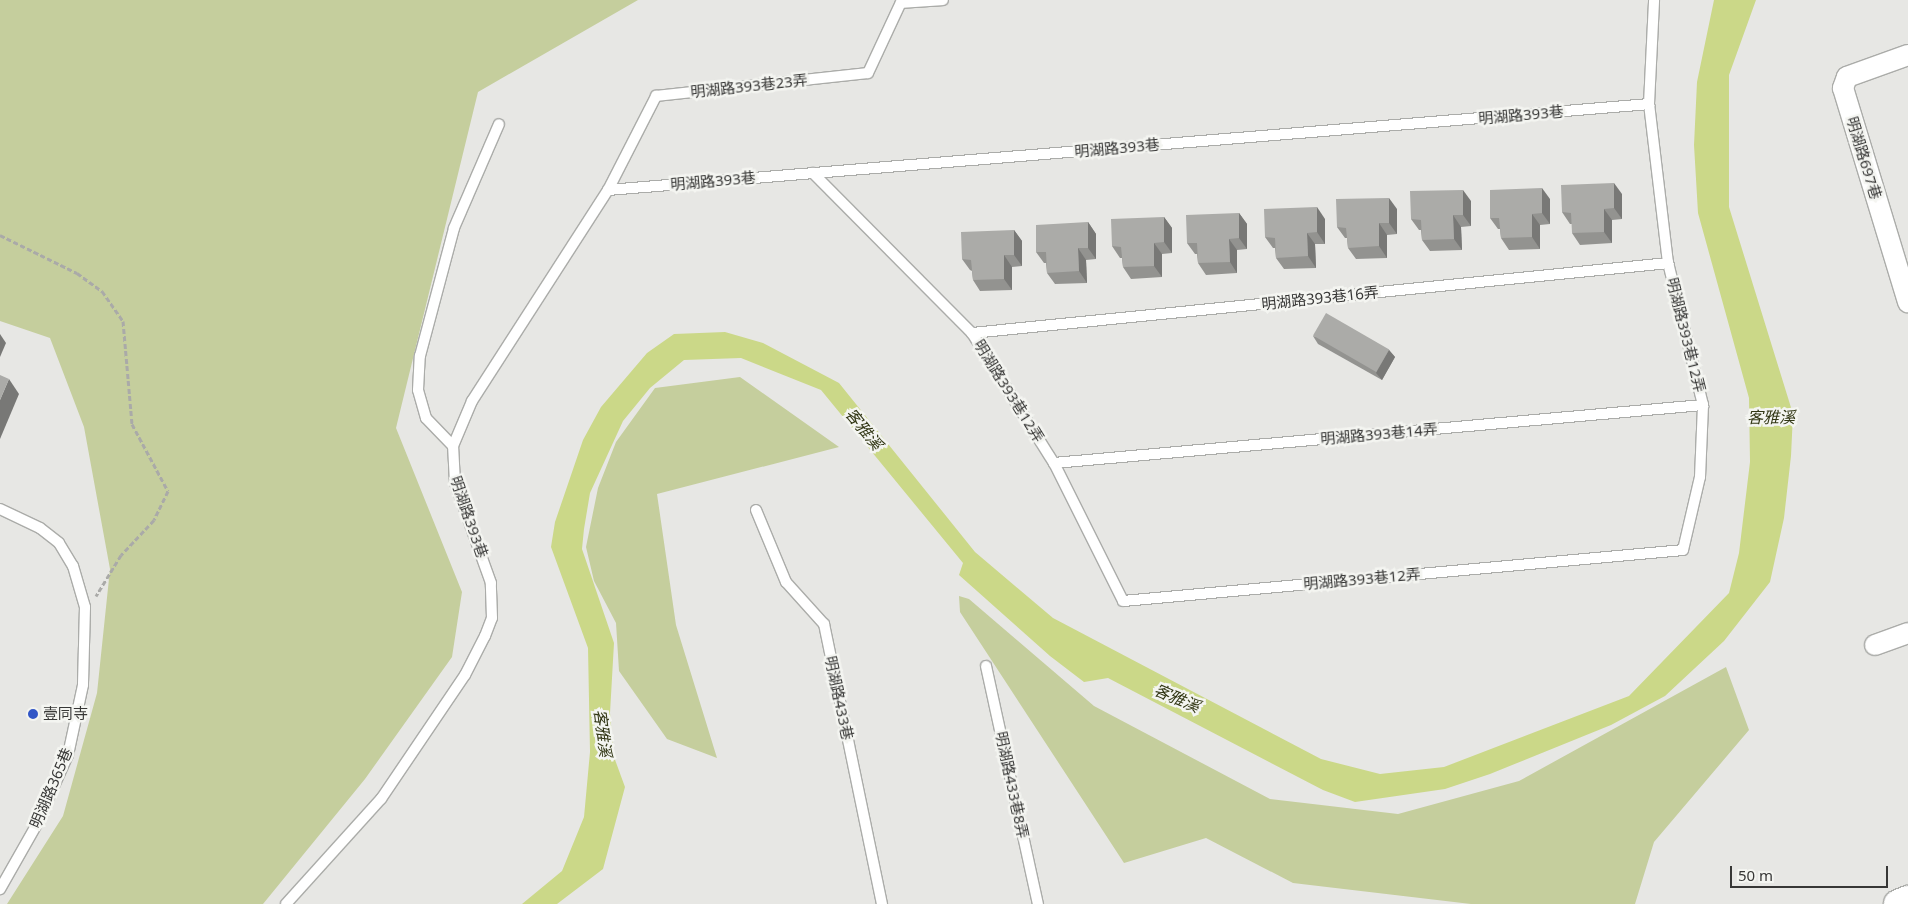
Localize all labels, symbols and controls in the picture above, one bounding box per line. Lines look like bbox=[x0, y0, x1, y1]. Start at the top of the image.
street label: 明湖路393巷23弄 bbox=[689, 71, 809, 101]
street label: 明湖路393巷 bbox=[1478, 102, 1564, 128]
street label: 明湖路697巷 bbox=[1843, 114, 1885, 202]
street label: 明湖路393巷 bbox=[1074, 135, 1160, 161]
street label: 明湖路393巷 bbox=[670, 168, 756, 194]
street label: 明湖路393巷12弄 bbox=[1663, 276, 1709, 394]
street label: 明湖路393巷16弄 bbox=[1260, 283, 1380, 313]
street label: 明湖路393巷12弄 bbox=[970, 336, 1048, 446]
water label: 客雅溪 bbox=[841, 404, 887, 454]
water label: 客雅溪 bbox=[1747, 407, 1795, 427]
street label: 明湖路393巷14弄 bbox=[1319, 420, 1439, 448]
street label: 明湖路393巷 bbox=[447, 474, 491, 560]
street label: 明湖路393巷12弄 bbox=[1302, 565, 1422, 593]
street label: 明湖路433巷 bbox=[821, 654, 857, 742]
water label: 客雅溪 bbox=[1151, 680, 1203, 716]
place label: 壹同寺 bbox=[43, 705, 88, 723]
marker: 壹同寺 bbox=[27, 708, 39, 720]
water label: 客雅溪 bbox=[591, 708, 615, 758]
street label: 明湖路433巷8弄 bbox=[992, 730, 1032, 840]
street label: 明湖路365巷 bbox=[26, 745, 76, 831]
scale bar bbox=[1733, 856, 1890, 888]
text: 50 m bbox=[1738, 865, 1773, 885]

